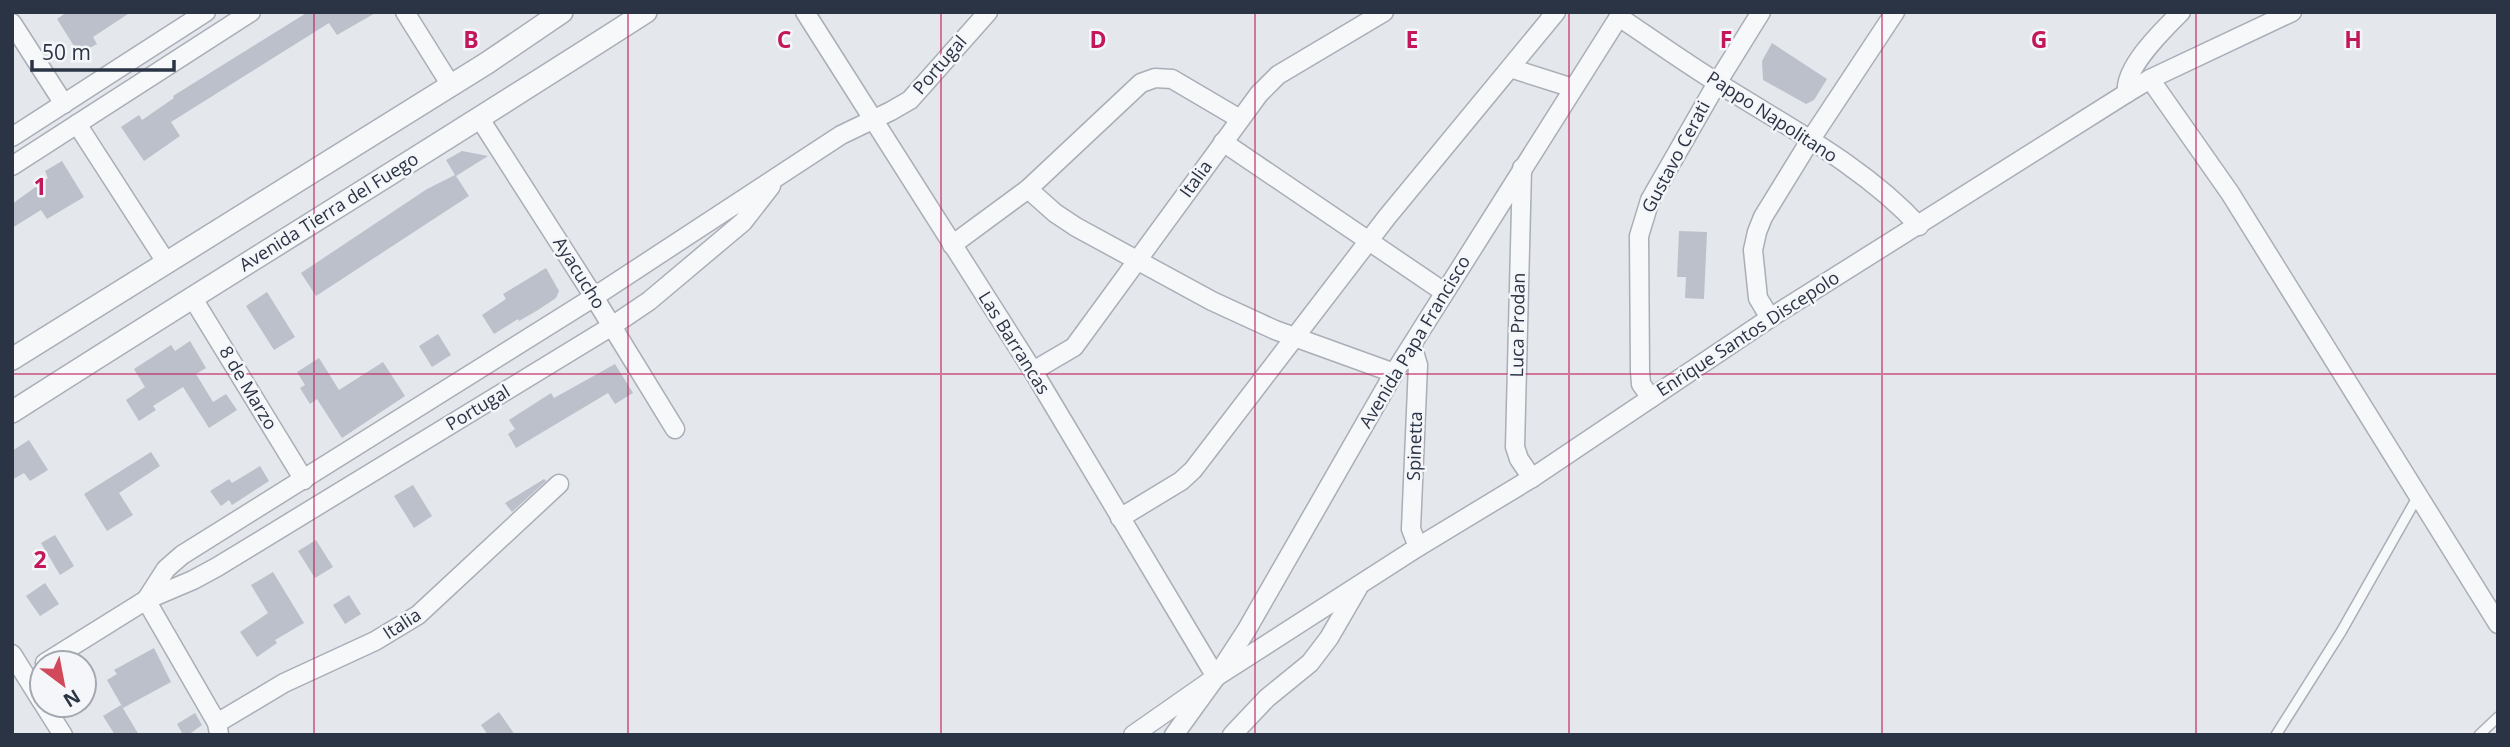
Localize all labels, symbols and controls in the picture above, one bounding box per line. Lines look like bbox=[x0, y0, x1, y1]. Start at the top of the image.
text: B bbox=[463, 23, 479, 55]
text: C bbox=[777, 23, 791, 55]
text: D bbox=[1089, 23, 1107, 55]
text: E bbox=[1406, 23, 1418, 55]
text: F bbox=[1720, 23, 1732, 55]
text: G bbox=[2031, 23, 2047, 55]
text: H bbox=[2344, 23, 2362, 55]
scale bar bbox=[32, 28, 173, 72]
street label: Portugal bbox=[907, 30, 972, 99]
text: 50 m bbox=[42, 38, 91, 66]
street label: Pappo Napolitano bbox=[1703, 65, 1842, 167]
street label: Gustavo Cerati bbox=[1636, 96, 1715, 217]
street label: Avenida Tierra del Fuego bbox=[234, 146, 423, 276]
street label: Italia bbox=[1174, 155, 1217, 202]
text: 1 bbox=[33, 170, 47, 202]
street label: Ayacucho bbox=[548, 232, 611, 313]
street label: Avenida Papa Francisco bbox=[1353, 251, 1475, 432]
street label: Enrique Santos Discepolo bbox=[1651, 265, 1843, 401]
street label: Luca Prodan bbox=[1504, 272, 1530, 378]
street label: Las Barrancas bbox=[974, 286, 1056, 399]
street label: 8 de Marzo bbox=[214, 341, 283, 434]
street label: Portugal bbox=[441, 379, 514, 436]
street label: Spinetta bbox=[1401, 411, 1427, 481]
text: 2 bbox=[33, 543, 47, 575]
street label: Italia bbox=[378, 602, 425, 644]
north arrow bbox=[28, 649, 98, 719]
text: N bbox=[59, 683, 85, 714]

